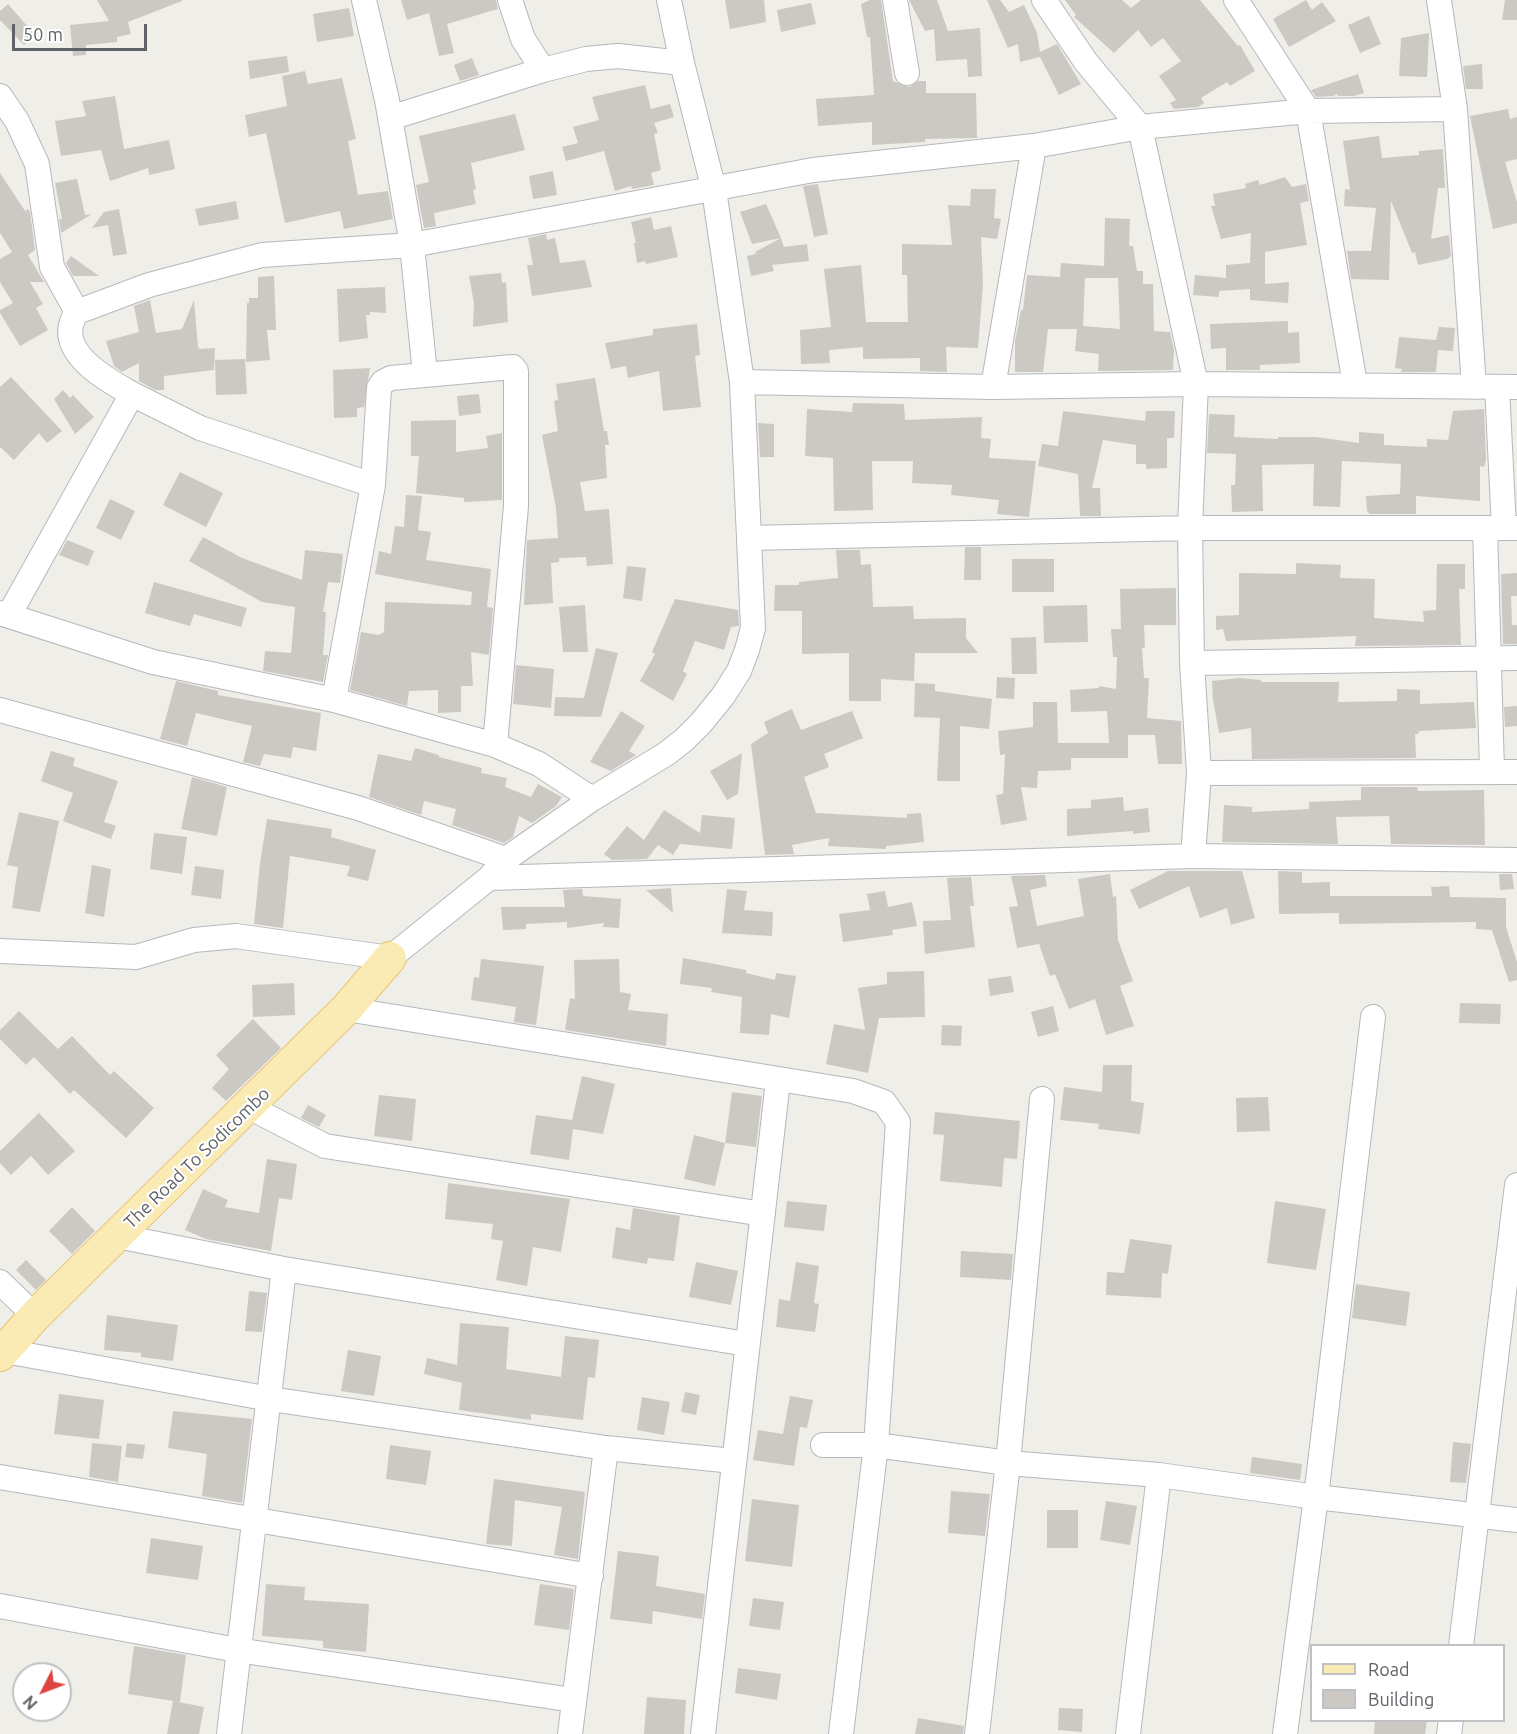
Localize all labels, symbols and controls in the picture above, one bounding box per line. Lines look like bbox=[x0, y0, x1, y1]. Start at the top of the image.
scale bar bbox=[15, 12, 150, 50]
text: 50 m bbox=[23, 24, 63, 44]
street label: The Road To Sodicombo bbox=[120, 1083, 274, 1233]
legend bbox=[1310, 1644, 1505, 1722]
text: Road bbox=[1368, 1659, 1410, 1679]
north arrow bbox=[12, 1662, 72, 1722]
text: Building bbox=[1368, 1689, 1434, 1709]
text: N bbox=[19, 1692, 41, 1713]

